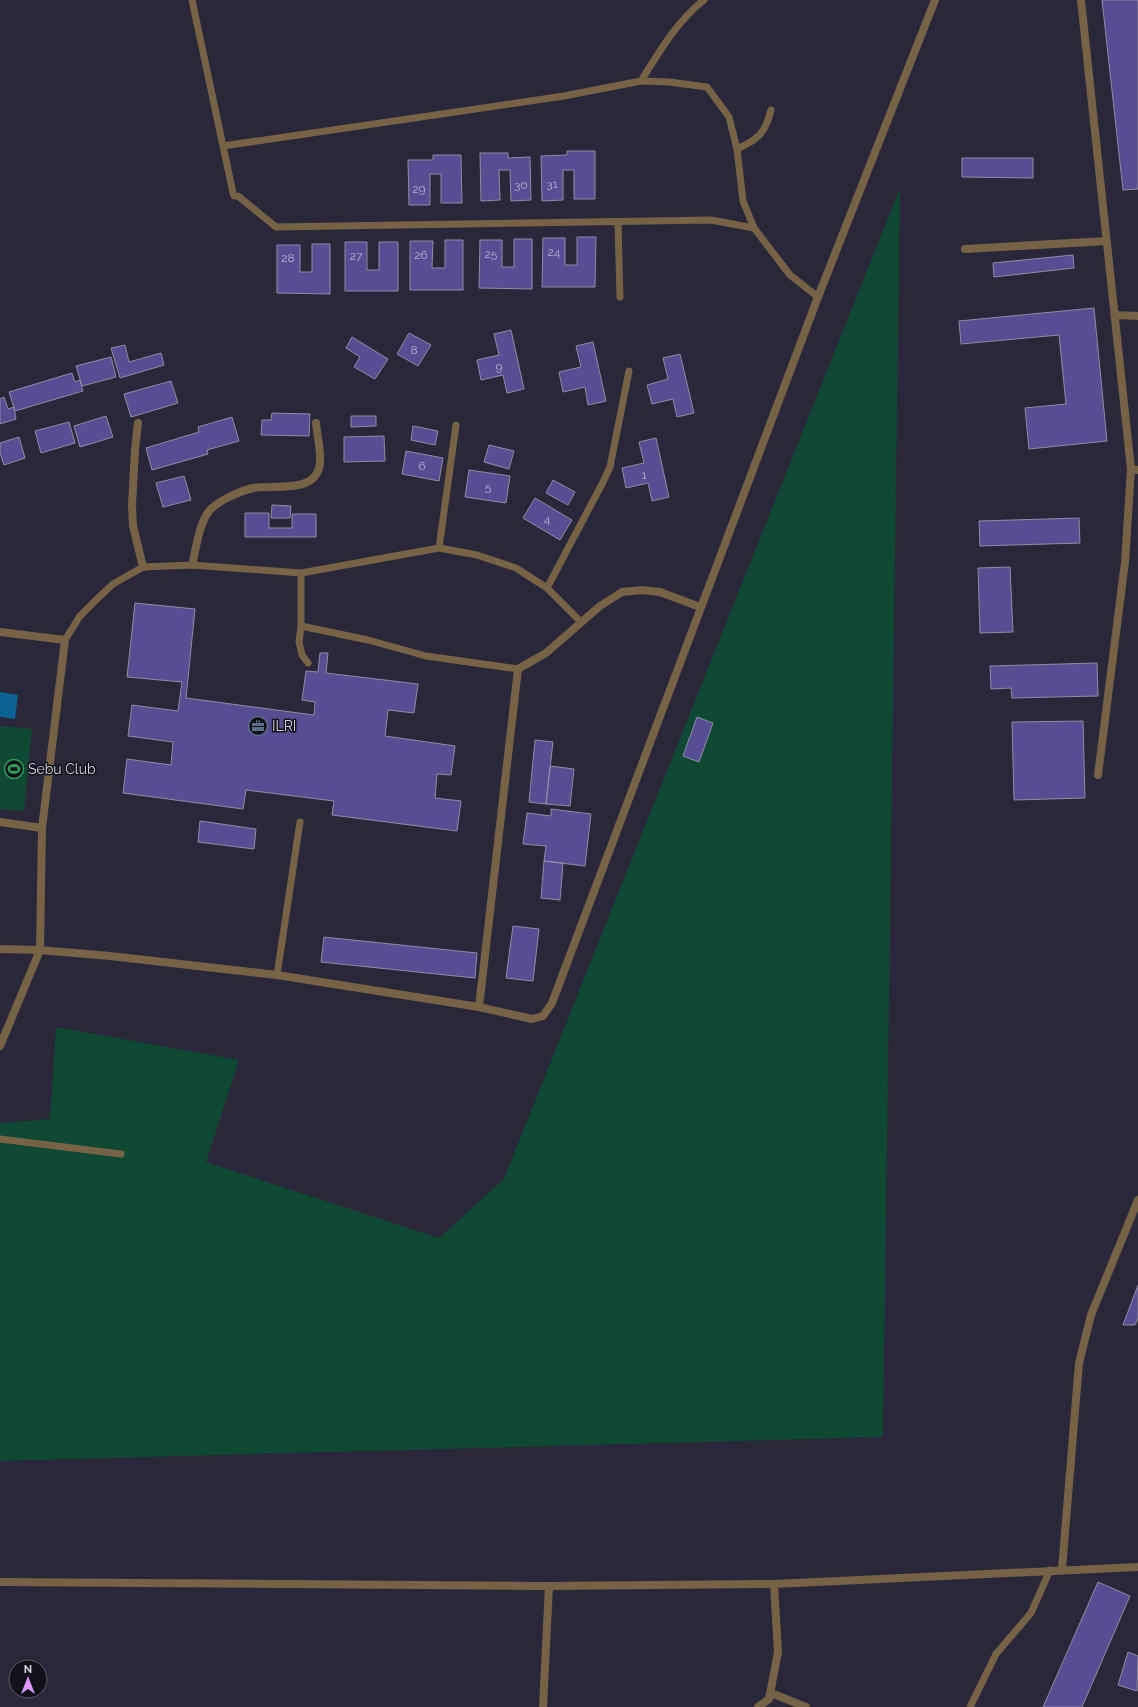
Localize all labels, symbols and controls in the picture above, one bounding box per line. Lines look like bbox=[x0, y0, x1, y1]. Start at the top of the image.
house number: 31 bbox=[546, 177, 558, 191]
house number: 30 bbox=[514, 178, 528, 192]
house number: 29 bbox=[412, 182, 426, 196]
house number: 24 bbox=[548, 245, 561, 259]
house number: 25 bbox=[485, 247, 498, 261]
house number: 26 bbox=[414, 248, 428, 262]
house number: 27 bbox=[350, 249, 363, 263]
house number: 28 bbox=[281, 251, 295, 265]
house number: 8 bbox=[410, 343, 418, 357]
house number: 9 bbox=[495, 360, 503, 374]
house number: 6 bbox=[418, 459, 426, 473]
house number: 1 bbox=[641, 468, 647, 482]
house number: 5 bbox=[485, 480, 492, 494]
house number: 4 bbox=[544, 512, 551, 526]
office icon: ILRI bbox=[247, 715, 269, 737]
place label: ILRI bbox=[272, 718, 296, 734]
sports icon: Sebu Club bbox=[3, 758, 25, 780]
place label: Sebu Club bbox=[28, 761, 96, 777]
north arrow bbox=[8, 1659, 48, 1699]
text: N bbox=[24, 1663, 32, 1676]

